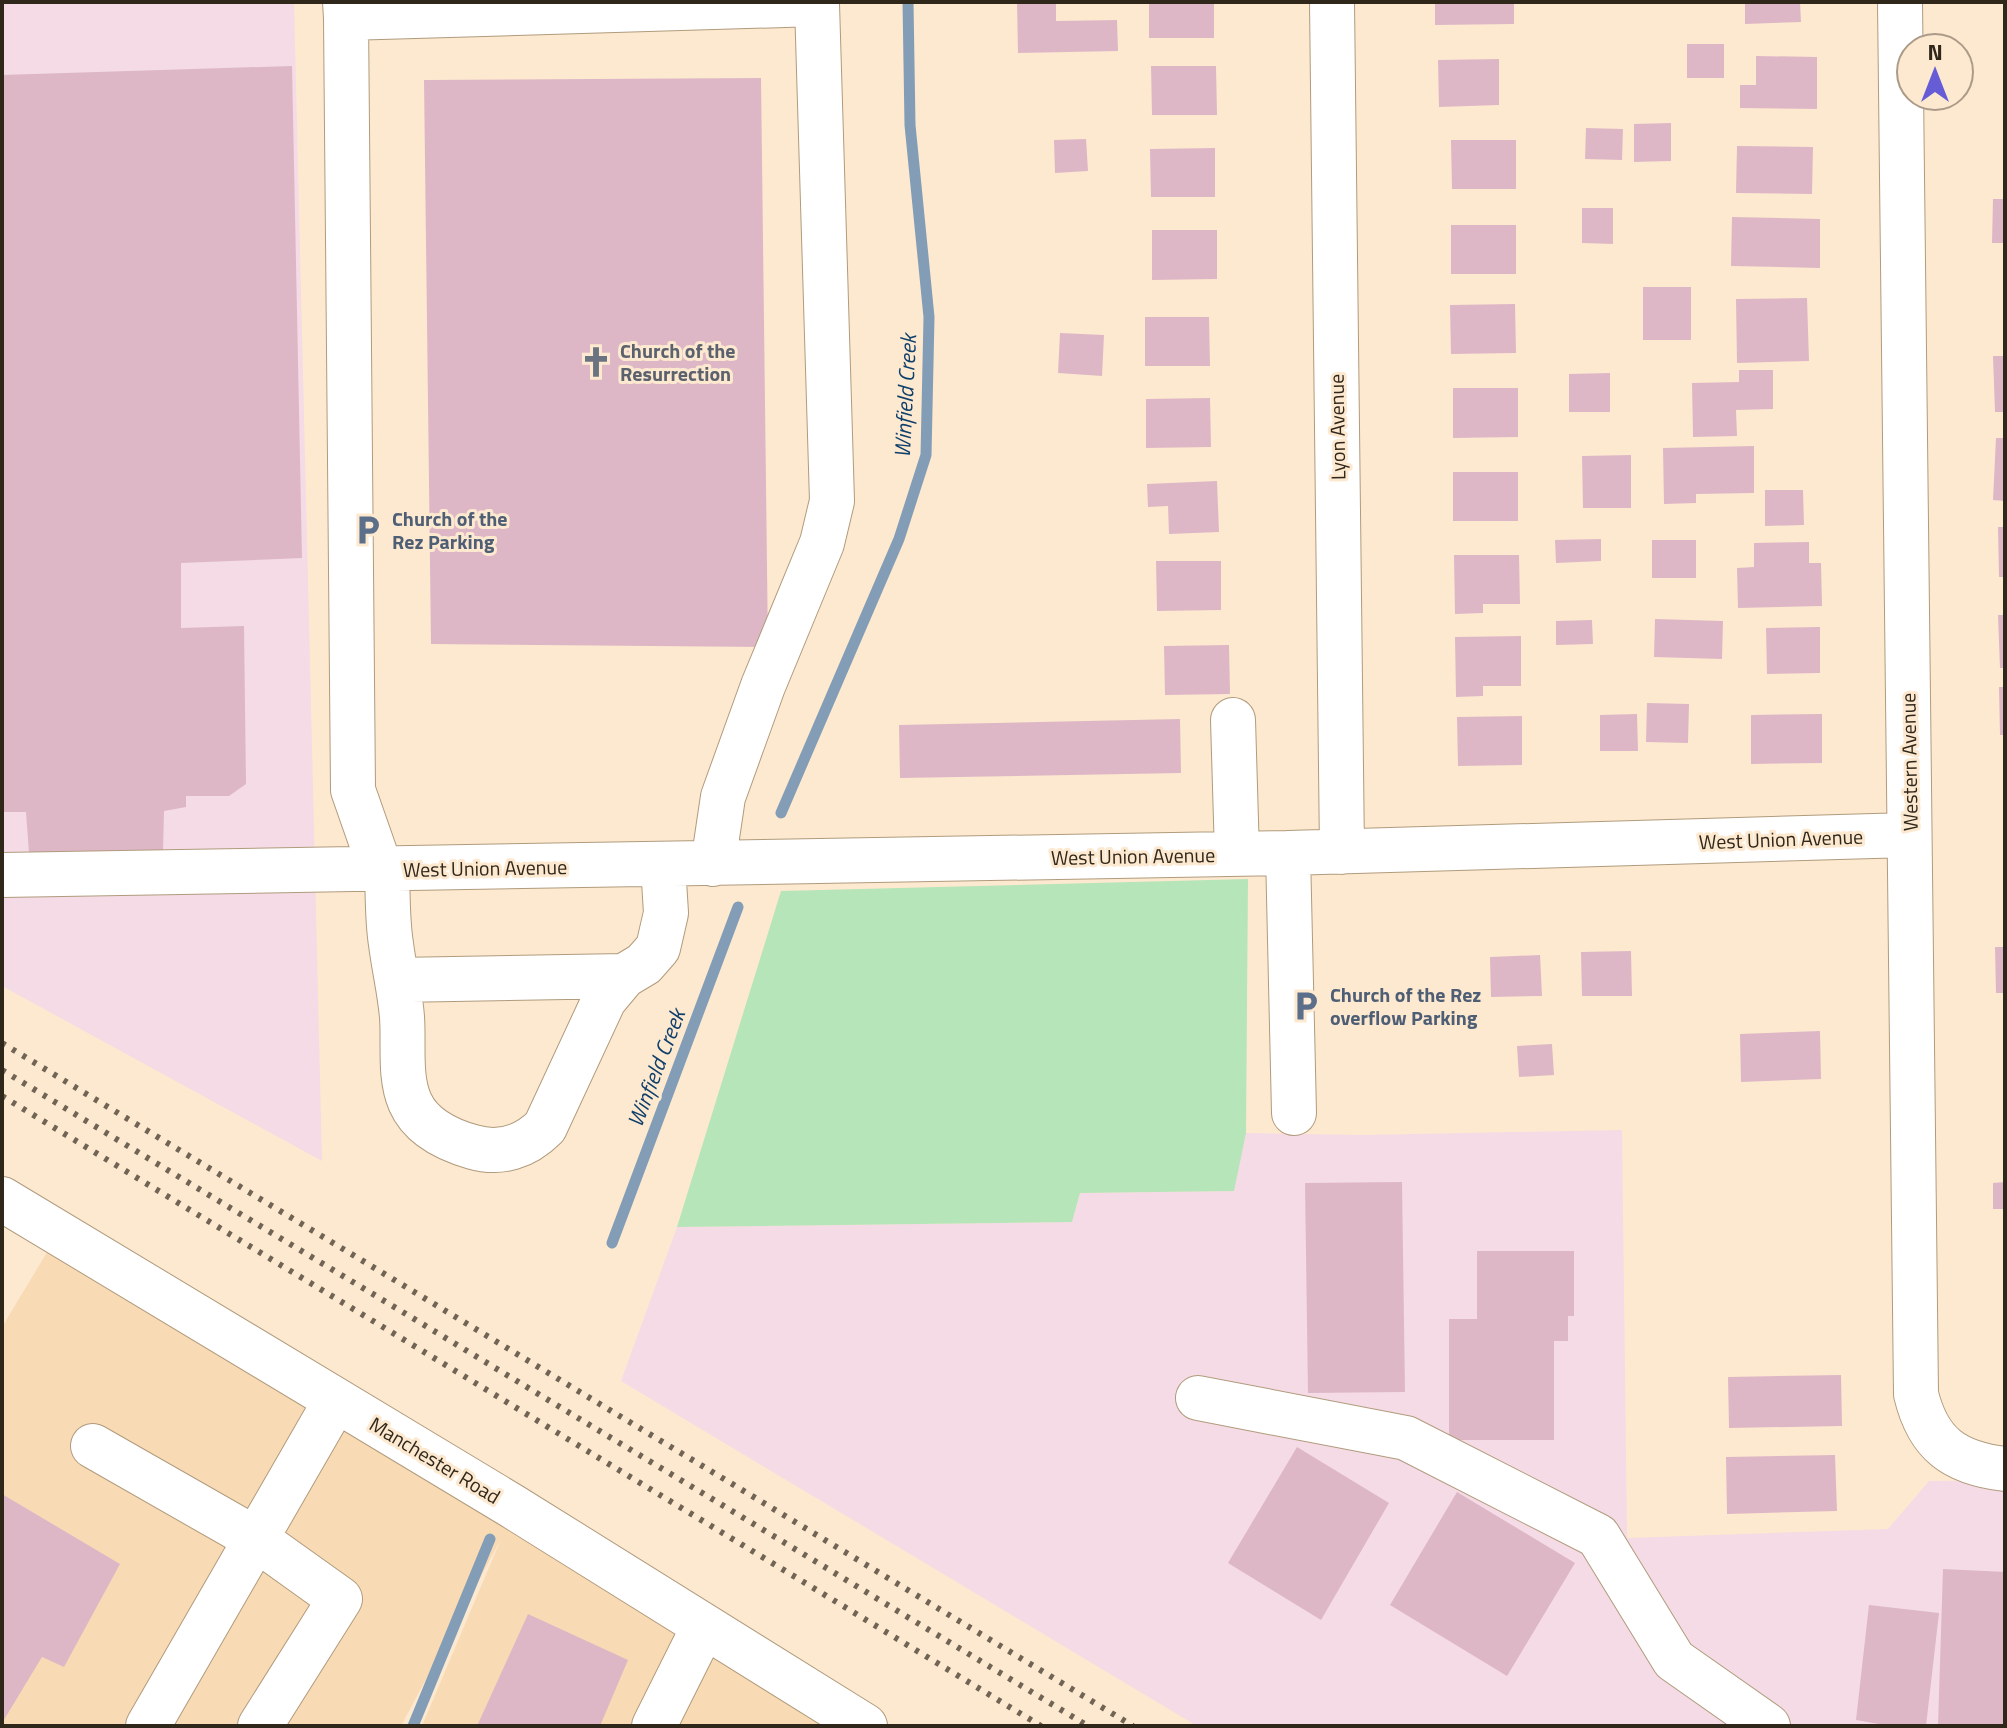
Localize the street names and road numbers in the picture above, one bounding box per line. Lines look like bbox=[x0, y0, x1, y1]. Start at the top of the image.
street label: Lyon Avenue bbox=[1321, 374, 1353, 480]
street label: Western Avenue bbox=[1892, 693, 1926, 831]
street label: West Union Avenue bbox=[1698, 821, 1864, 857]
street label: West Union Avenue bbox=[1051, 839, 1215, 873]
street label: West Union Avenue bbox=[403, 851, 567, 885]
street label: Manchester Road bbox=[364, 1409, 506, 1511]

